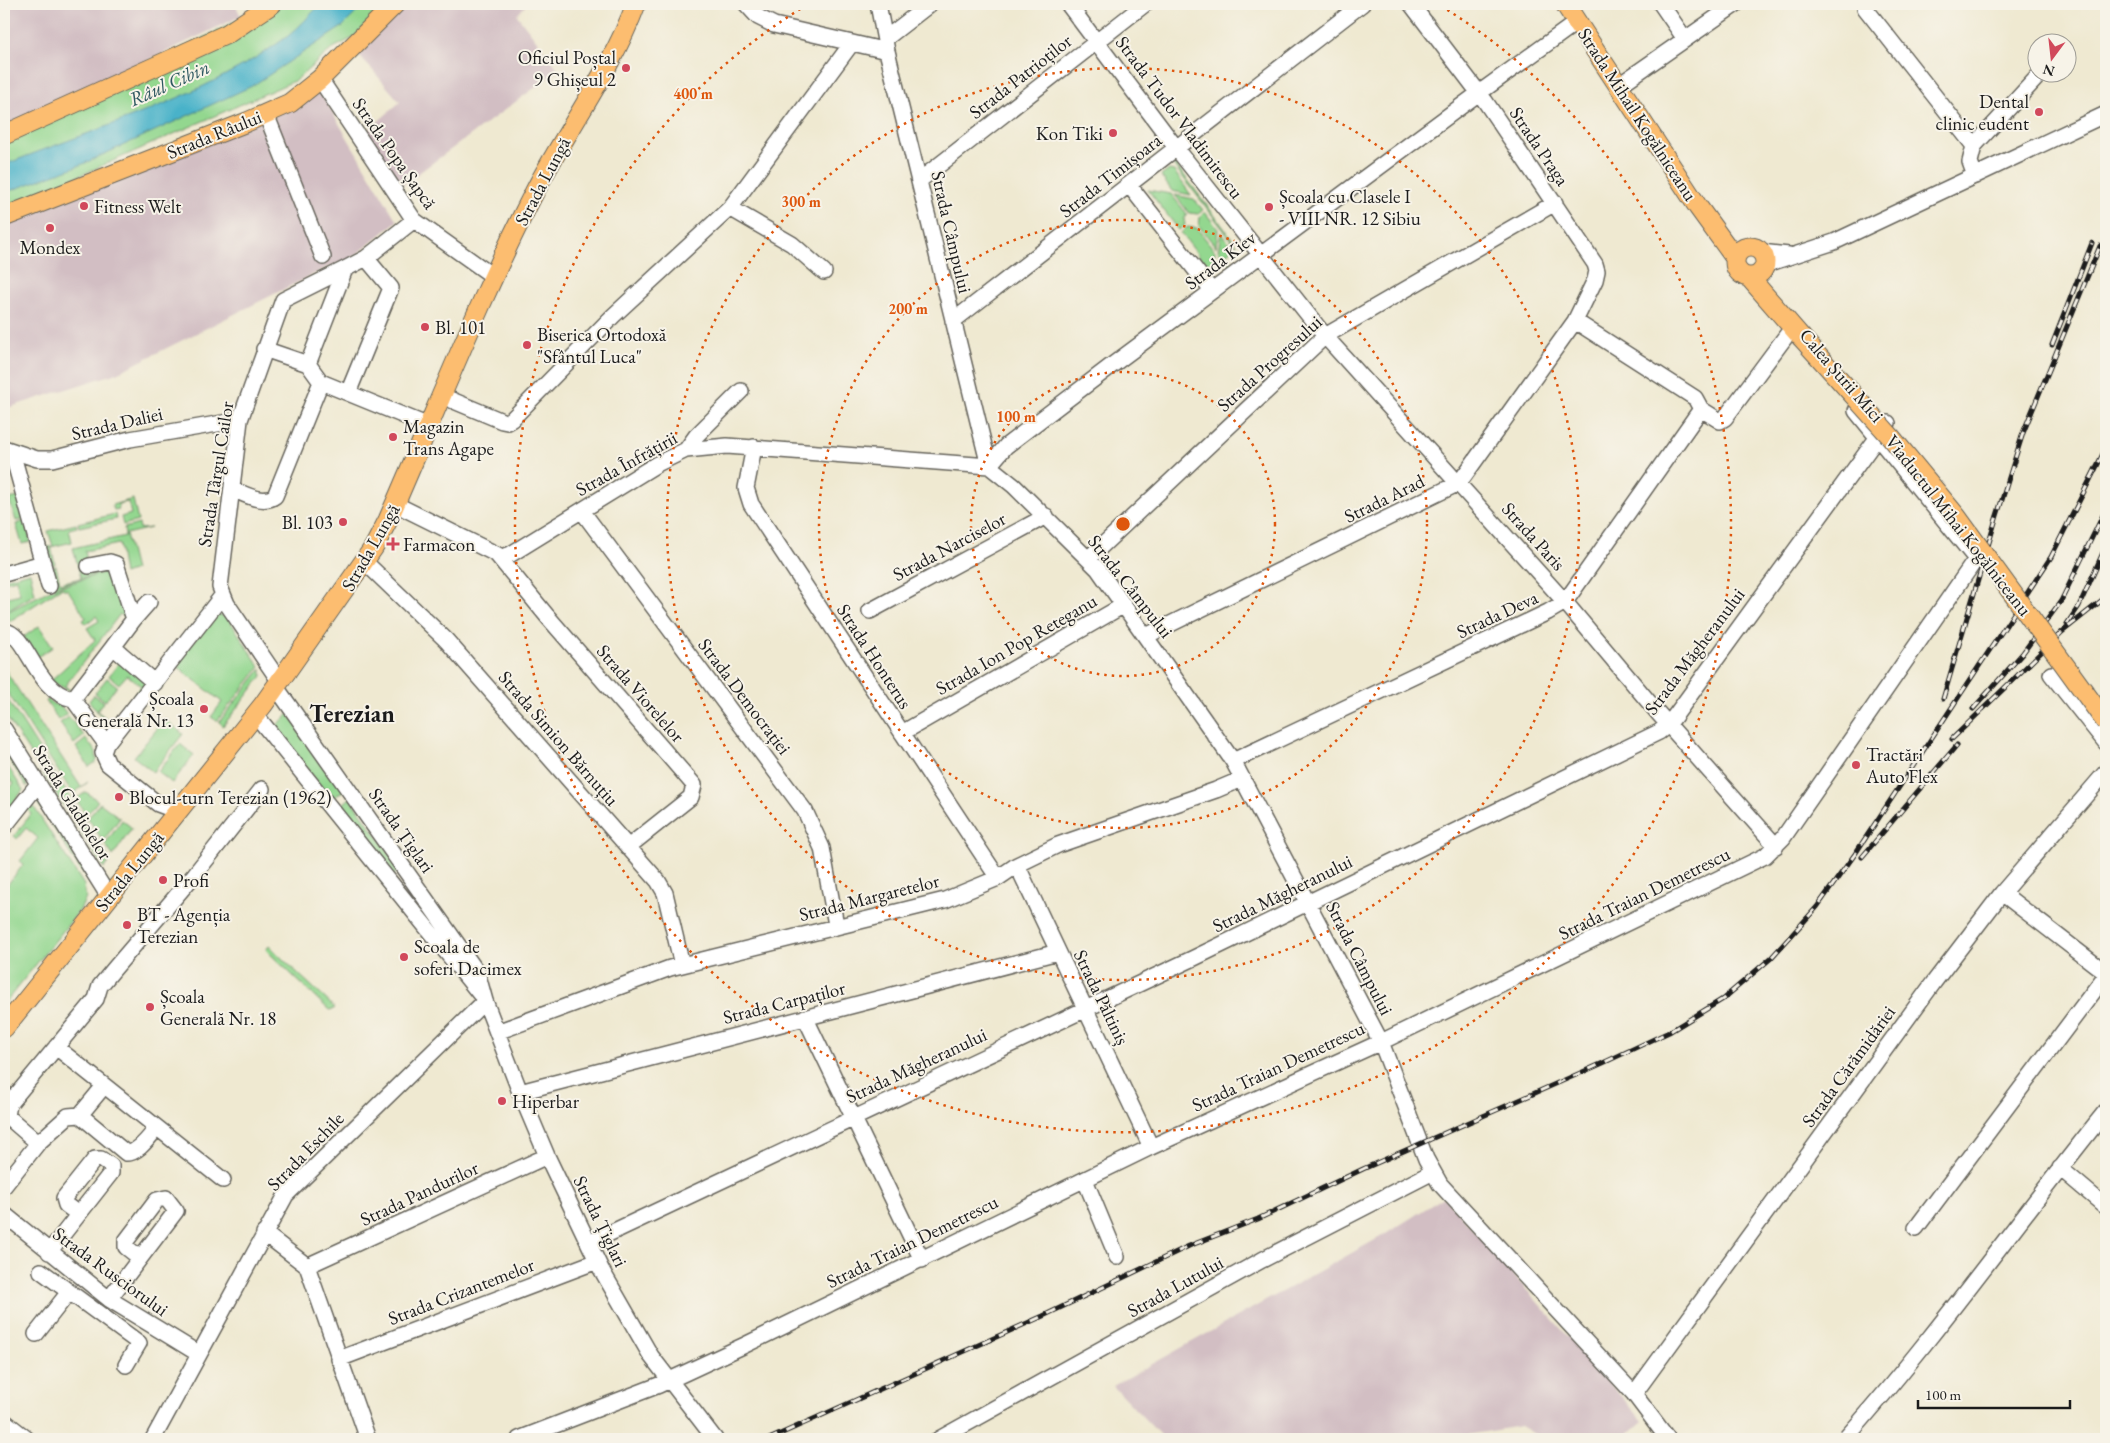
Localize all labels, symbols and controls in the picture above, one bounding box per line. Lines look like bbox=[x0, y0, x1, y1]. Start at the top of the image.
street label: Strada Mihail Kogălniceanu bbox=[1572, 23, 1703, 206]
street label: Strada Patrioților bbox=[964, 28, 1077, 124]
street label: Strada Tudor Vladimirescu bbox=[1110, 31, 1249, 204]
north arrow bbox=[2028, 32, 2078, 82]
place label: Oficiul Poștal 9 Ghișeul 2 bbox=[518, 45, 616, 92]
water label: Râul Cibin bbox=[125, 54, 213, 112]
text: N bbox=[2040, 60, 2056, 81]
marker: Oficiul Poștal 9 Ghișeul 2 bbox=[620, 62, 632, 74]
text: 400 m bbox=[673, 84, 713, 103]
place label: Dental clinic eudent bbox=[1935, 89, 2029, 136]
street label: Strada Popa Șapcă bbox=[347, 93, 443, 214]
street label: Strada Praga bbox=[1504, 102, 1575, 191]
street label: Strada Râului bbox=[163, 104, 266, 165]
marker: Dental clinic eudent bbox=[2033, 106, 2045, 118]
place label: Kon Tiki bbox=[1036, 121, 1103, 146]
street label: Strada Timișoara bbox=[1054, 127, 1167, 223]
marker: Kon Tiki bbox=[1107, 127, 1119, 139]
street label: Strada Lungă bbox=[509, 132, 576, 230]
street label: Strada Câmpului bbox=[925, 169, 978, 296]
place label: Școala cu Clasele I - VIII NR. 12 Sibiu bbox=[1279, 184, 1421, 231]
text: 300 m bbox=[781, 192, 821, 211]
place label: Fitness Welt bbox=[94, 194, 181, 219]
marker: Fitness Welt bbox=[78, 200, 90, 212]
marker: Școala cu Clasele I - VIII NR. 12 Sibiu bbox=[1263, 201, 1275, 213]
marker: Mondex bbox=[44, 222, 56, 234]
street label: Strada Kiev bbox=[1180, 225, 1262, 295]
place label: Mondex bbox=[19, 235, 81, 260]
text: 200 m bbox=[888, 299, 928, 318]
street label: Strada Progresului bbox=[1211, 309, 1328, 417]
place label: Bl. 101 bbox=[435, 315, 486, 340]
marker: Bl. 101 bbox=[419, 321, 431, 333]
place label: Biserica Ortodoxă "Sfântul Luca" bbox=[537, 322, 667, 369]
street label: Calea Șurii Mici bbox=[1794, 323, 1890, 428]
marker: Biserica Ortodoxă "Sfântul Luca" bbox=[521, 339, 533, 351]
street label: Strada Târgul Cailor bbox=[192, 399, 239, 549]
street label: Strada Daliei bbox=[69, 401, 166, 446]
text: 100 m bbox=[996, 407, 1036, 426]
place label: Magazin Trans Agape bbox=[403, 414, 494, 461]
street label: Strada Înfrățirii bbox=[571, 425, 682, 502]
street label: Viaductul Mihai Kogălniceanu bbox=[1880, 429, 2037, 621]
marker: Magazin Trans Agape bbox=[387, 431, 399, 443]
street label: Strada Arad bbox=[1340, 468, 1429, 529]
street label: Strada Paris bbox=[1496, 497, 1571, 576]
street label: Strada Lungă bbox=[335, 499, 406, 595]
street label: Strada Narciselor bbox=[888, 506, 1011, 587]
place label: Bl. 103 bbox=[282, 510, 333, 535]
centre of rings bbox=[1114, 515, 1132, 533]
marker: Bl. 103 bbox=[337, 516, 349, 528]
street label: Strada Câmpului bbox=[1082, 529, 1179, 643]
place label: Farmacon bbox=[403, 532, 475, 557]
marker: Farmacon bbox=[387, 538, 399, 550]
street label: Strada Măgheranului bbox=[1638, 583, 1751, 720]
street label: Strada Deva bbox=[1452, 585, 1542, 644]
street label: Strada Ion Pop Reteganu bbox=[931, 588, 1101, 701]
street label: Strada Honterus bbox=[831, 599, 918, 714]
street label: Strada Democrației bbox=[693, 633, 797, 760]
street label: Strada Viorelelor bbox=[591, 639, 691, 748]
street label: Strada Simion Bărnuțiu bbox=[493, 665, 624, 811]
place label: Școala Generală Nr. 13 bbox=[78, 686, 194, 733]
district label: Terezian bbox=[309, 698, 395, 729]
marker: Școala Generală Nr. 13 bbox=[198, 703, 210, 715]
street label: Strada Gladiolelor bbox=[27, 740, 118, 865]
place label: Tractări Auto Flex bbox=[1865, 742, 1939, 789]
marker: Tractări Auto Flex bbox=[1850, 759, 1862, 771]
street label: Strada Țiglari bbox=[363, 783, 440, 878]
place label: Blocul-turn Terezian (1962) bbox=[129, 785, 331, 810]
marker: Blocul-turn Terezian (1962) bbox=[113, 791, 125, 803]
street label: Strada Lungă bbox=[89, 826, 170, 917]
street label: Strada Traian Demetrescu bbox=[1554, 841, 1734, 946]
street label: Strada Măgheranului bbox=[1208, 849, 1357, 938]
place label: Profi bbox=[173, 868, 209, 893]
street label: Strada Margaretelor bbox=[796, 868, 942, 927]
marker: Profi bbox=[157, 874, 169, 886]
street label: Strada Câmpului bbox=[1320, 897, 1399, 1020]
place label: BT - Agenția Terezian bbox=[137, 902, 231, 949]
marker: BT - Agenția Terezian bbox=[121, 919, 133, 931]
place label: Scoala de soferi Dacimex bbox=[414, 934, 523, 981]
street label: Strada Păltiniș bbox=[1068, 946, 1135, 1049]
marker: Scoala de soferi Dacimex bbox=[398, 951, 410, 963]
street label: Strada Carpaților bbox=[720, 975, 848, 1030]
place label: Școala Generală Nr. 18 bbox=[160, 984, 276, 1031]
street label: Strada Cărămidăriei bbox=[1796, 1000, 1901, 1132]
marker: Școala Generală Nr. 18 bbox=[144, 1001, 156, 1013]
street label: Strada Traian Demetrescu bbox=[1188, 1015, 1369, 1118]
street label: Strada Măgheranului bbox=[842, 1022, 991, 1109]
place label: Hiperbar bbox=[512, 1089, 580, 1114]
marker: Hiperbar bbox=[496, 1095, 508, 1107]
street label: Strada Eschile bbox=[261, 1106, 349, 1196]
street label: Strada Pandurilor bbox=[356, 1155, 483, 1232]
street label: Strada Țiglari bbox=[568, 1171, 634, 1271]
street label: Strada Traian Demetrescu bbox=[822, 1189, 1002, 1294]
street label: Strada Rusciorului bbox=[48, 1221, 174, 1322]
street label: Strada Lutului bbox=[1123, 1250, 1228, 1323]
street label: Strada Crizantemelor bbox=[384, 1252, 539, 1331]
scale bar bbox=[1918, 1378, 2070, 1410]
text: 100 m bbox=[1925, 1385, 1962, 1404]

